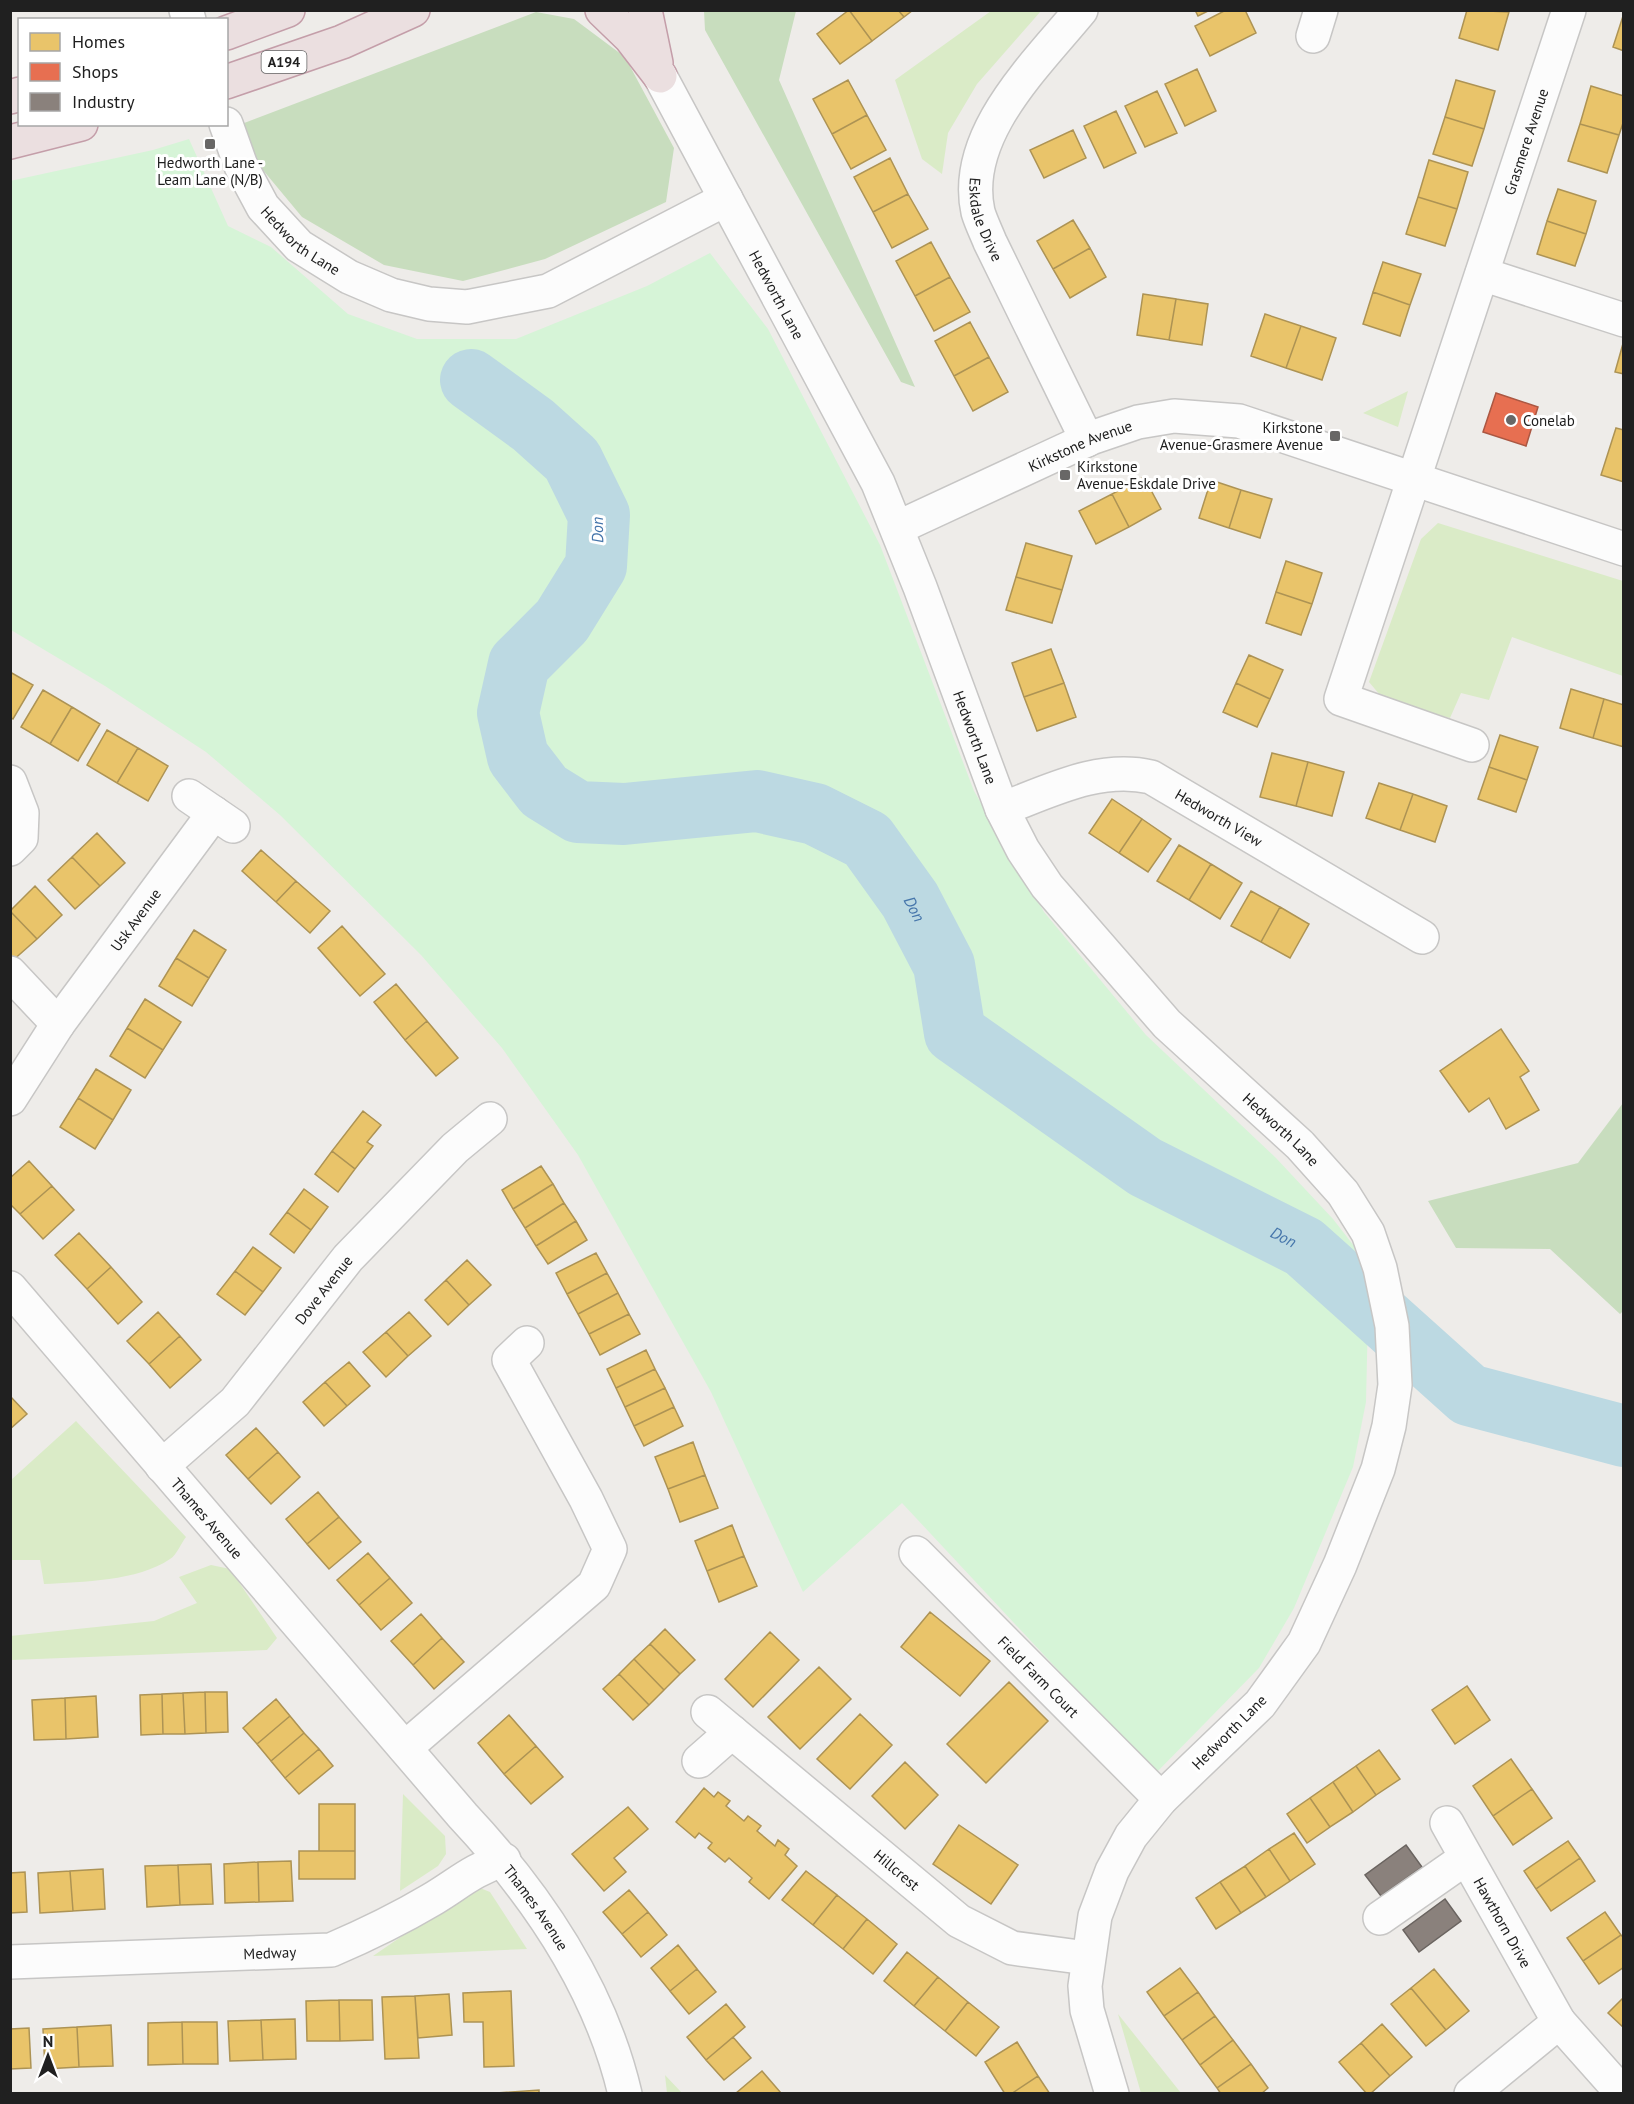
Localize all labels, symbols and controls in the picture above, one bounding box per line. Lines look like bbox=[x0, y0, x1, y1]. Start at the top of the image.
legend bbox=[18, 18, 228, 126]
text: Homes bbox=[72, 30, 125, 53]
road number: A194 bbox=[262, 51, 306, 73]
text: Shops bbox=[72, 60, 118, 83]
street label: Grasmere Avenue bbox=[1499, 86, 1552, 197]
text: Industry bbox=[72, 90, 135, 113]
marker: Hedworth Lane - Leam Lane (N/B) bbox=[203, 137, 217, 151]
place label: Hedworth Lane - Leam Lane (N/B) bbox=[157, 153, 263, 189]
street label: Eskdale Drive bbox=[966, 177, 1007, 264]
street label: Hedworth Lane bbox=[257, 202, 344, 279]
street label: Hedworth Lane bbox=[745, 247, 809, 342]
place label: Conelab bbox=[1523, 411, 1575, 430]
marker: Conelab bbox=[1504, 413, 1518, 427]
street label: Kirkstone Avenue bbox=[1025, 415, 1134, 475]
place label: Kirkstone Avenue-Grasmere Avenue bbox=[1160, 418, 1323, 454]
marker: Kirkstone Avenue-Grasmere Avenue bbox=[1328, 429, 1342, 443]
place label: Kirkstone Avenue-Eskdale Drive bbox=[1077, 457, 1216, 493]
marker: Kirkstone Avenue-Eskdale Drive bbox=[1058, 468, 1072, 482]
water label: Don bbox=[587, 517, 607, 543]
street label: Hedworth Lane bbox=[950, 688, 1001, 787]
street label: Hedworth View bbox=[1172, 784, 1266, 850]
street label: Usk Avenue bbox=[106, 884, 165, 955]
water label: Don bbox=[900, 893, 930, 925]
street label: Hedworth Lane bbox=[1239, 1088, 1324, 1170]
water label: Don bbox=[1267, 1222, 1300, 1252]
street label: Dove Avenue bbox=[290, 1251, 356, 1328]
street label: Thames Avenue bbox=[167, 1474, 247, 1562]
street label: Field Farm Court bbox=[994, 1632, 1083, 1721]
street label: Hedworth Lane bbox=[1188, 1691, 1270, 1773]
street label: Hillcrest bbox=[870, 1845, 924, 1894]
street label: Thames Avenue bbox=[500, 1861, 573, 1954]
street label: Hawthorn Drive bbox=[1470, 1874, 1536, 1971]
street label: Medway bbox=[243, 1942, 297, 1963]
north arrow bbox=[18, 2026, 78, 2086]
text: N bbox=[43, 2031, 53, 2051]

